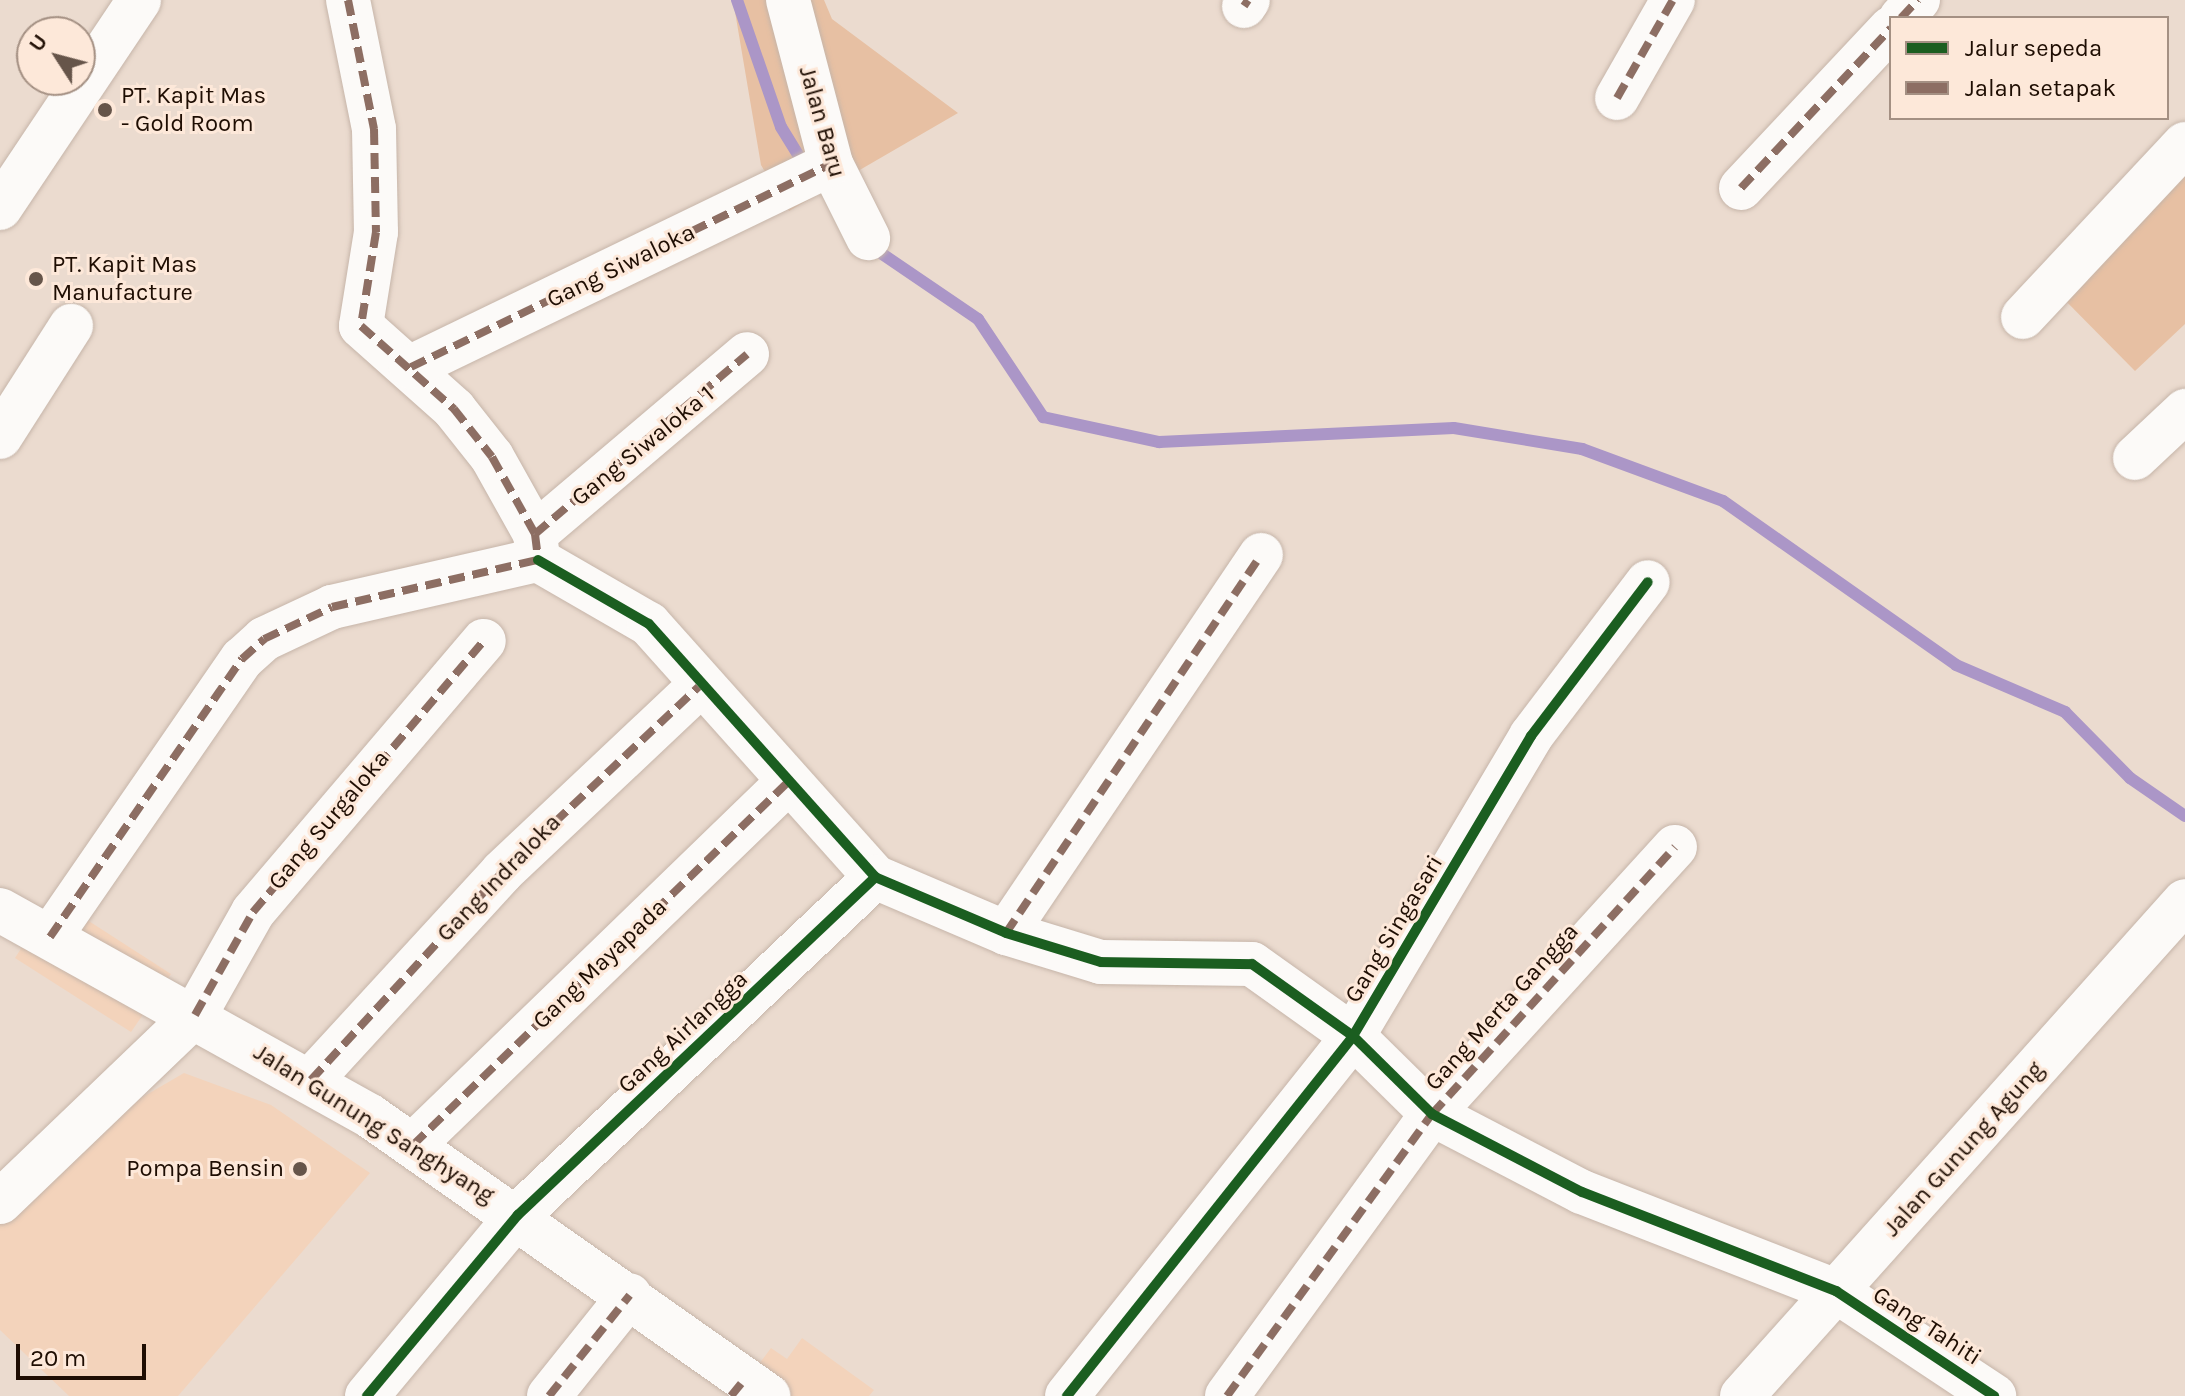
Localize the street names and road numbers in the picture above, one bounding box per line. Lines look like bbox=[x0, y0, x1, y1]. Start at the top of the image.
street label: Jalan Baru bbox=[792, 63, 852, 181]
street label: Gang Siwaloka bbox=[542, 218, 700, 314]
street label: Gang Siwaloka 1 bbox=[566, 380, 720, 512]
street label: Gang Surgaloka bbox=[262, 744, 396, 896]
street label: Gang Indraloka bbox=[431, 808, 567, 948]
street label: Gang Singasari bbox=[1339, 850, 1449, 1008]
street label: Gang Mayapada bbox=[527, 893, 673, 1035]
street label: Gang Merta Gangga bbox=[1419, 917, 1585, 1097]
street label: Gang Airlangga bbox=[612, 965, 754, 1099]
street label: Jalan Gunung Sanghyang bbox=[248, 1038, 500, 1210]
street label: Jalan Gunung Agung bbox=[1878, 1056, 2050, 1242]
street label: Gang Tahiti bbox=[1867, 1280, 1987, 1372]

